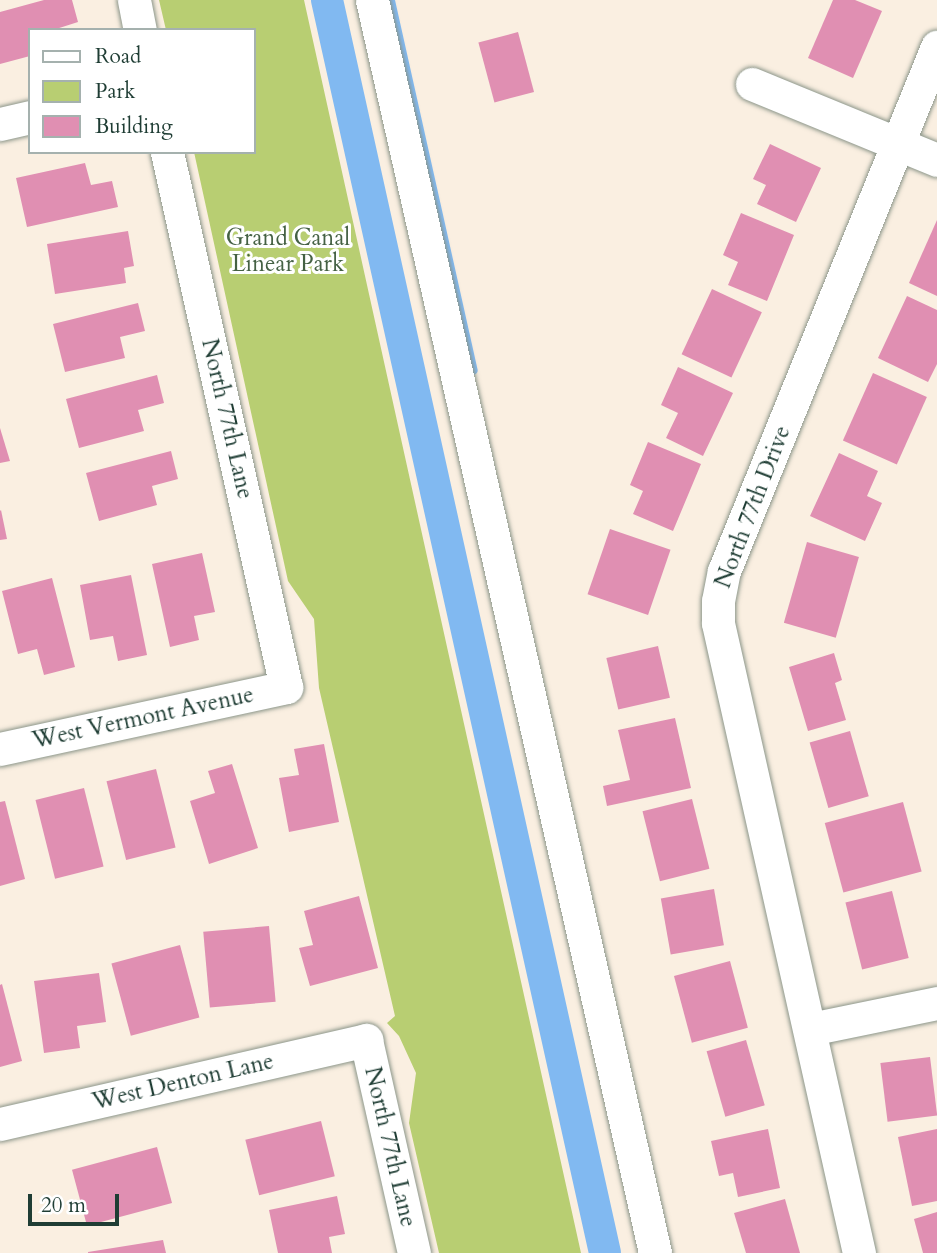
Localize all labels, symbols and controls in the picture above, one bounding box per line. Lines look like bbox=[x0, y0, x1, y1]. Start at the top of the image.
legend bbox=[28, 28, 256, 154]
text: Road bbox=[95, 42, 141, 71]
text: Park bbox=[95, 77, 135, 106]
text: Building bbox=[95, 112, 173, 141]
park label: Grand Canal Linear Park bbox=[226, 224, 350, 278]
street label: North 77th Lane bbox=[195, 336, 259, 502]
street label: North 77th Drive bbox=[709, 422, 797, 592]
street label: West Vermont Avenue bbox=[30, 681, 256, 755]
street label: West Denton Lane bbox=[90, 1048, 276, 1116]
street label: North 77th Lane bbox=[358, 1064, 422, 1230]
scale bar bbox=[32, 1180, 122, 1224]
text: 20 m bbox=[41, 1191, 86, 1220]

